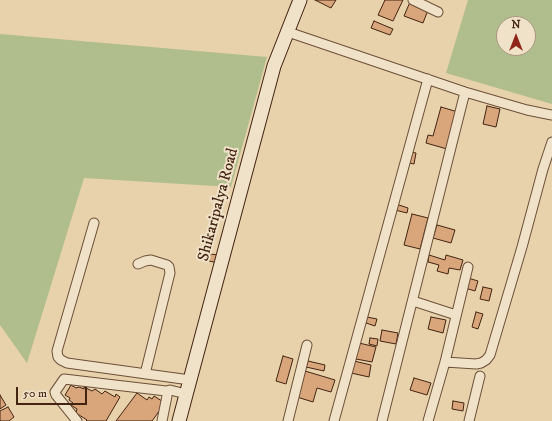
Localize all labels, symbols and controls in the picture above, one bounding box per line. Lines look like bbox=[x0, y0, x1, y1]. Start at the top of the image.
north arrow bbox=[496, 16, 536, 56]
text: N bbox=[511, 18, 521, 32]
street label: Shikaripalya Road bbox=[195, 146, 243, 264]
scale bar bbox=[18, 379, 89, 405]
text: 50 m bbox=[23, 386, 47, 401]

